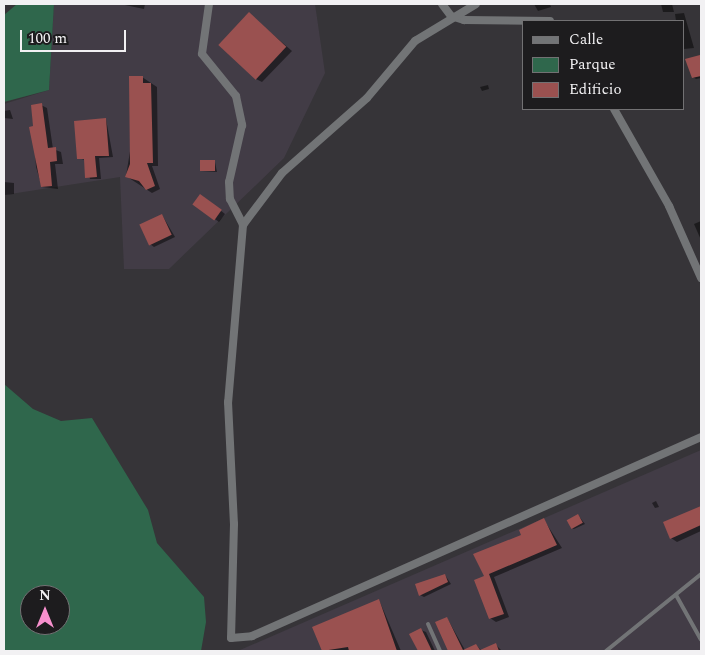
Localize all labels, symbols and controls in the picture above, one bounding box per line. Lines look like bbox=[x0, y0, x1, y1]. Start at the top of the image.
scale bar bbox=[22, 20, 129, 52]
legend bbox=[522, 20, 685, 110]
text: 100 m bbox=[28, 27, 67, 50]
text: Calle bbox=[569, 28, 603, 51]
text: Parque bbox=[569, 53, 616, 76]
text: Edificio bbox=[569, 78, 622, 101]
north arrow bbox=[20, 585, 70, 635]
text: N bbox=[39, 585, 51, 606]

